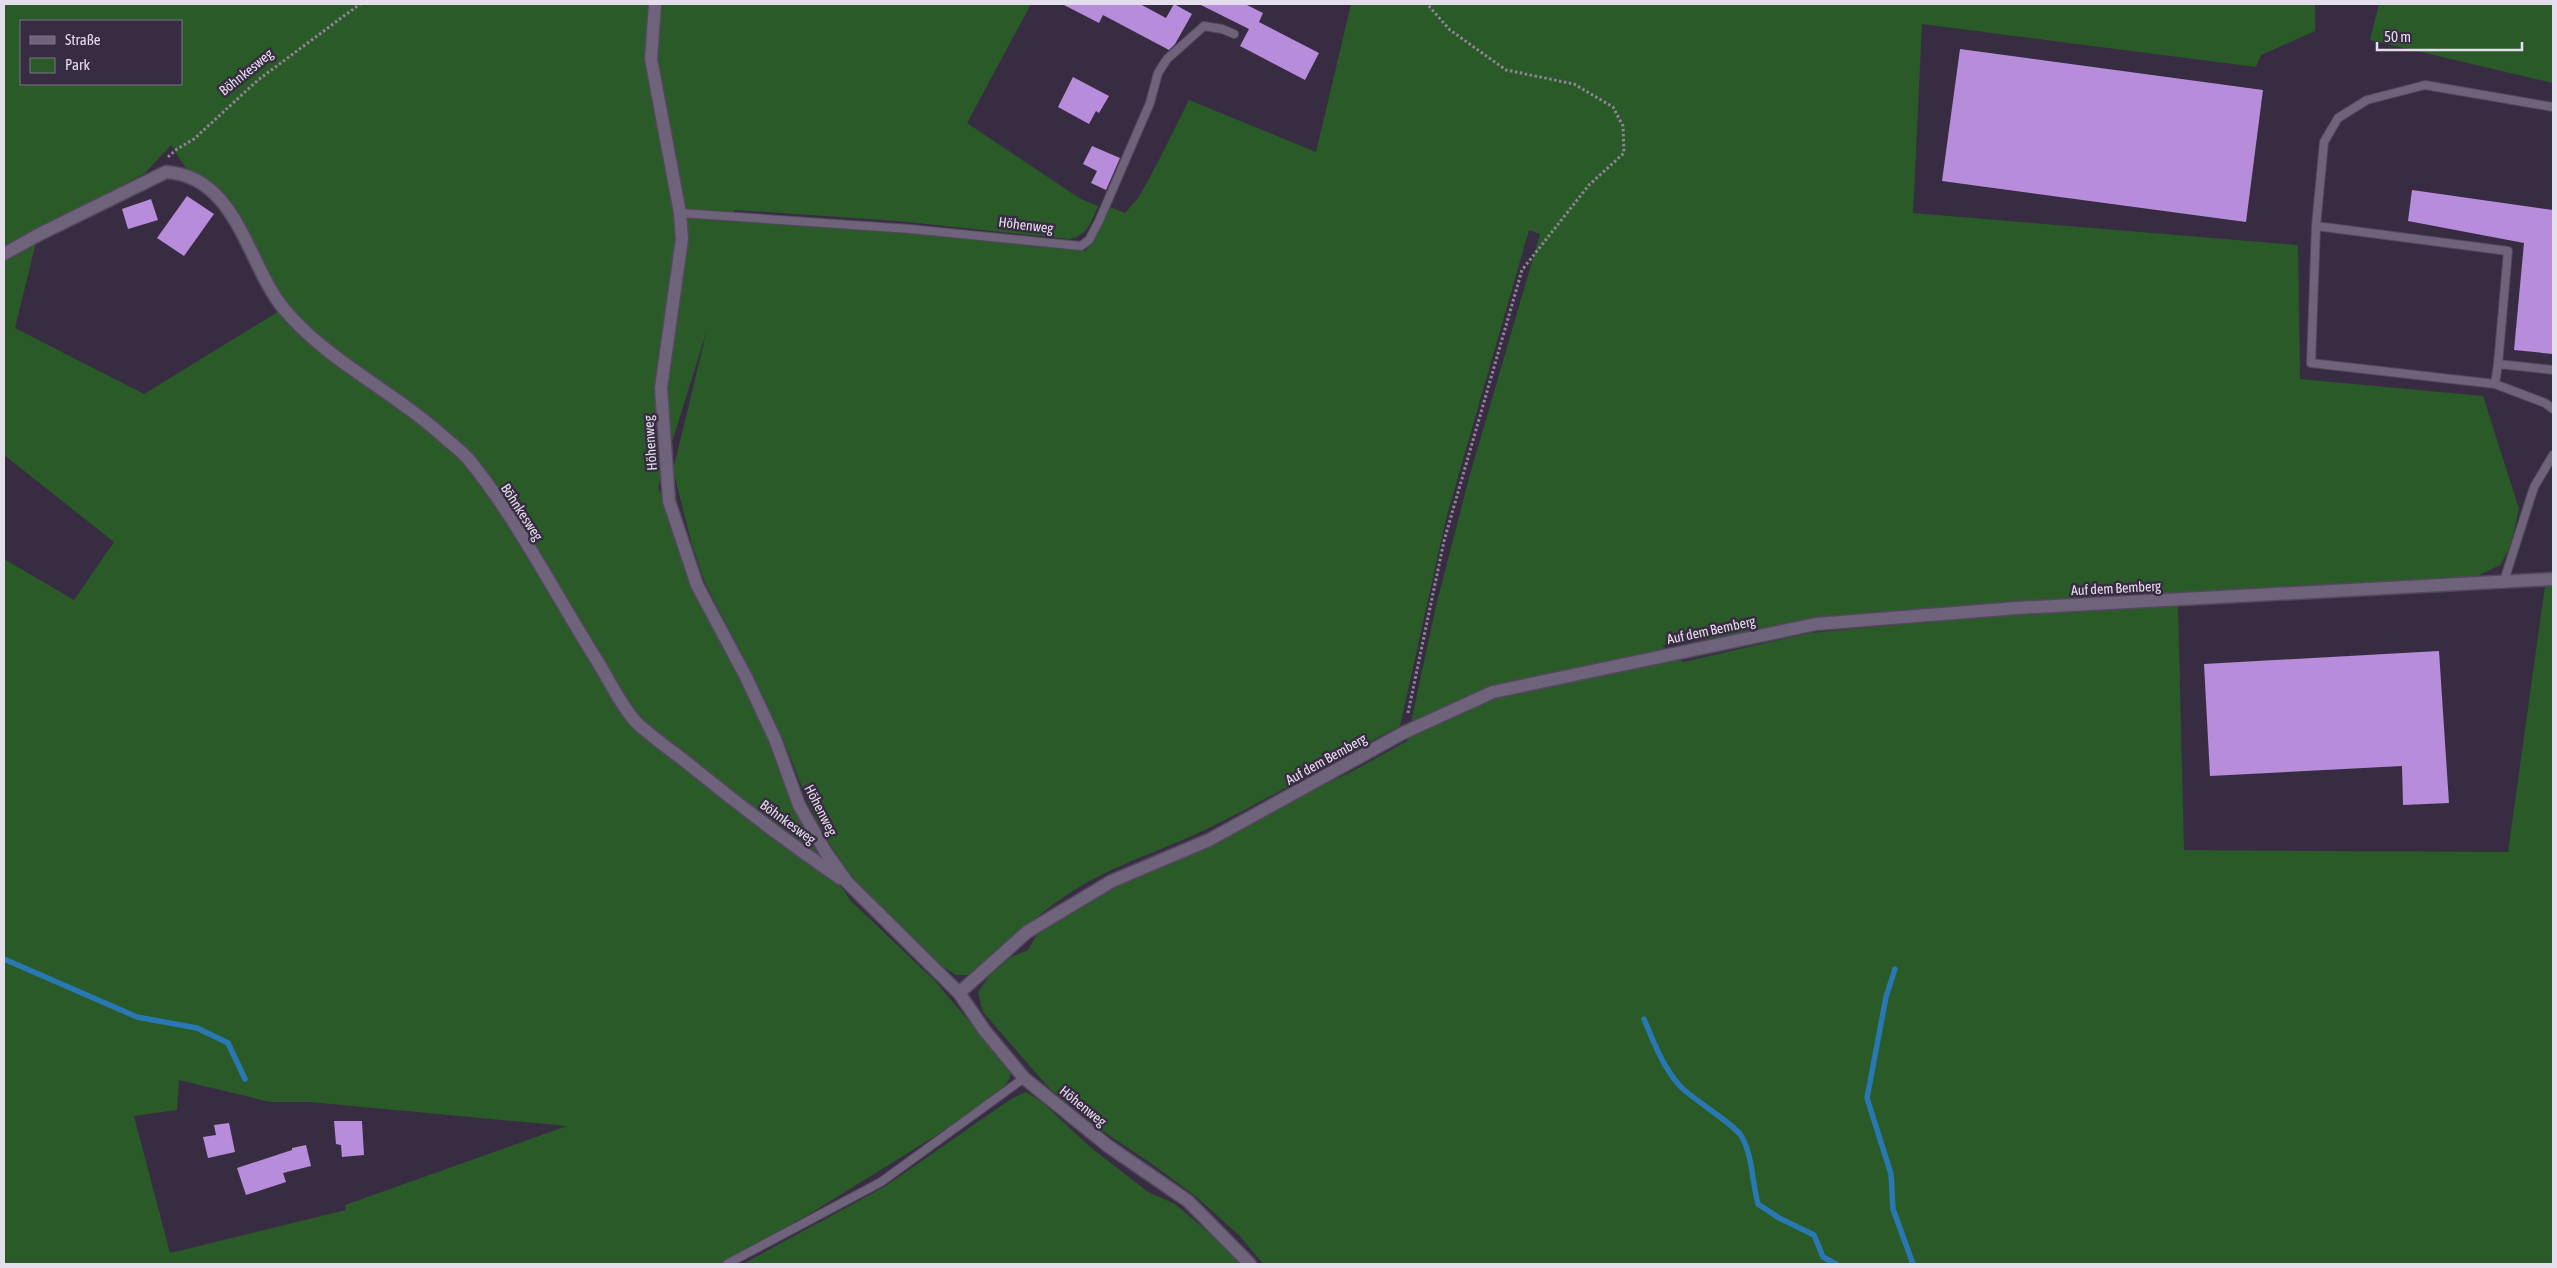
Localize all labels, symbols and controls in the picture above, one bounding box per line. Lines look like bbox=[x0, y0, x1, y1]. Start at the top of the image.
legend bbox=[20, 20, 182, 85]
scale bar bbox=[2377, 20, 2522, 52]
text: 50 m bbox=[2384, 28, 2411, 45]
text: Straße bbox=[65, 31, 101, 48]
street label: Böhnkesweg bbox=[216, 45, 276, 99]
text: Park bbox=[65, 56, 90, 73]
street label: Höhenweg bbox=[998, 214, 1054, 236]
street label: Höhenweg bbox=[640, 415, 660, 471]
street label: Böhnkesweg bbox=[498, 481, 546, 543]
street label: Auf dem Bemberg bbox=[2071, 578, 2161, 598]
street label: Auf dem Bemberg bbox=[1665, 613, 1757, 647]
street label: Auf dem Bemberg bbox=[1283, 730, 1369, 788]
street label: Höhenweg bbox=[801, 782, 841, 838]
street label: Böhnkesweg bbox=[757, 797, 819, 847]
street label: Höhenweg bbox=[1056, 1082, 1110, 1130]

